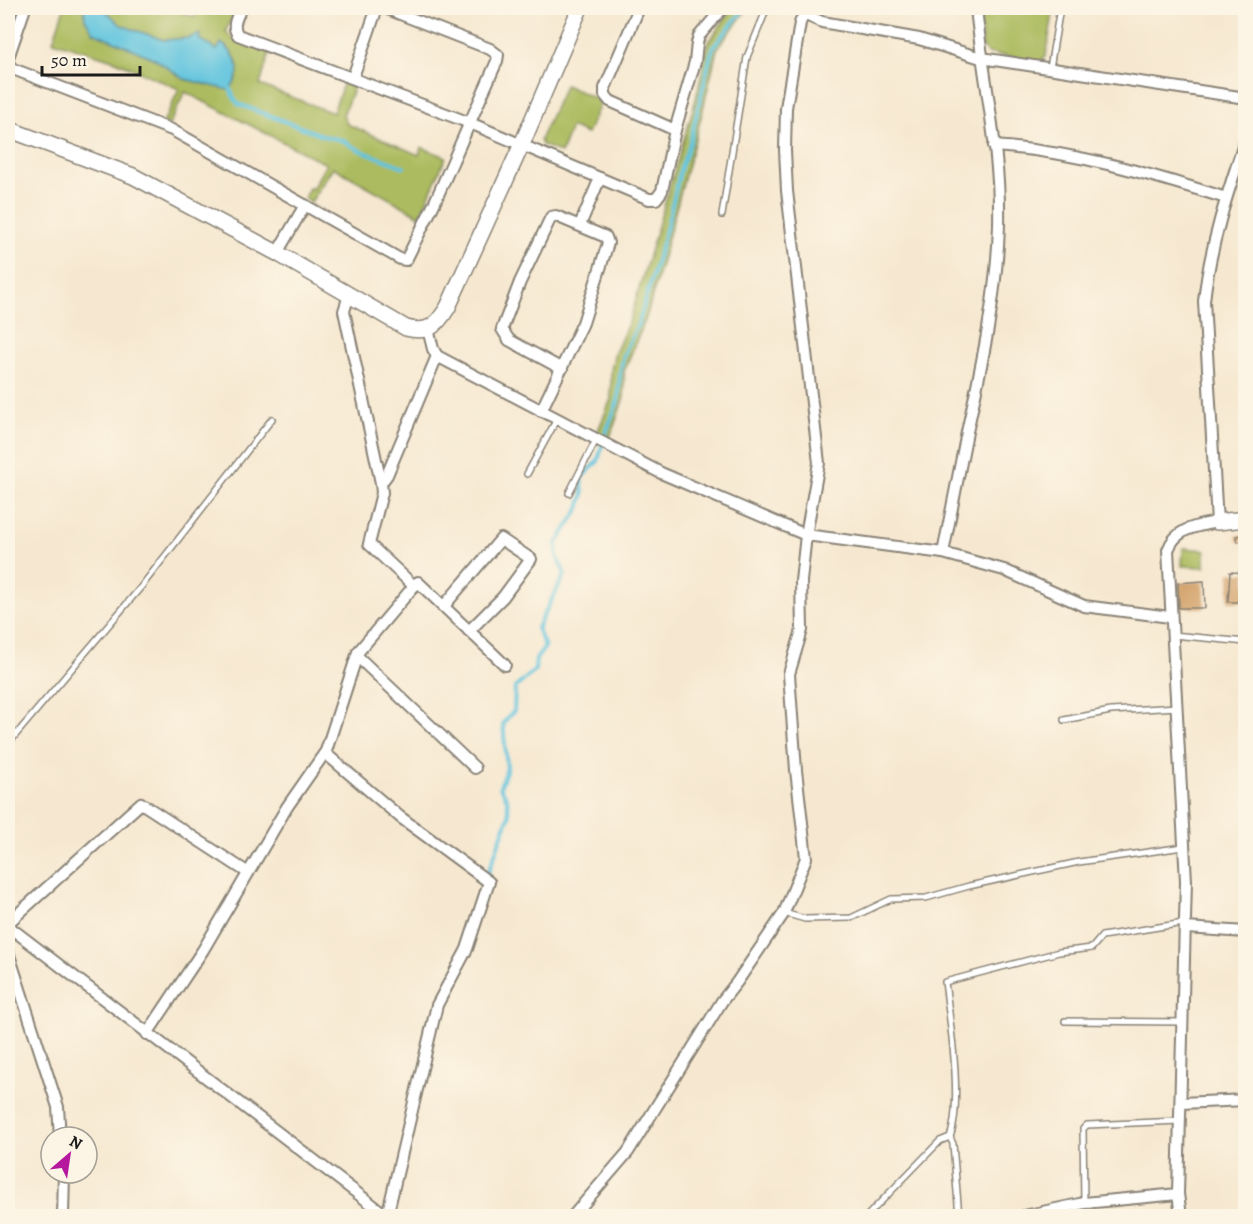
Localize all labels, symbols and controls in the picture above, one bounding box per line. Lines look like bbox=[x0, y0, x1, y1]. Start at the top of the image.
scale bar bbox=[42, 39, 140, 77]
text: 50 m bbox=[51, 48, 87, 72]
north arrow bbox=[39, 1125, 99, 1185]
text: N bbox=[65, 1130, 87, 1155]

